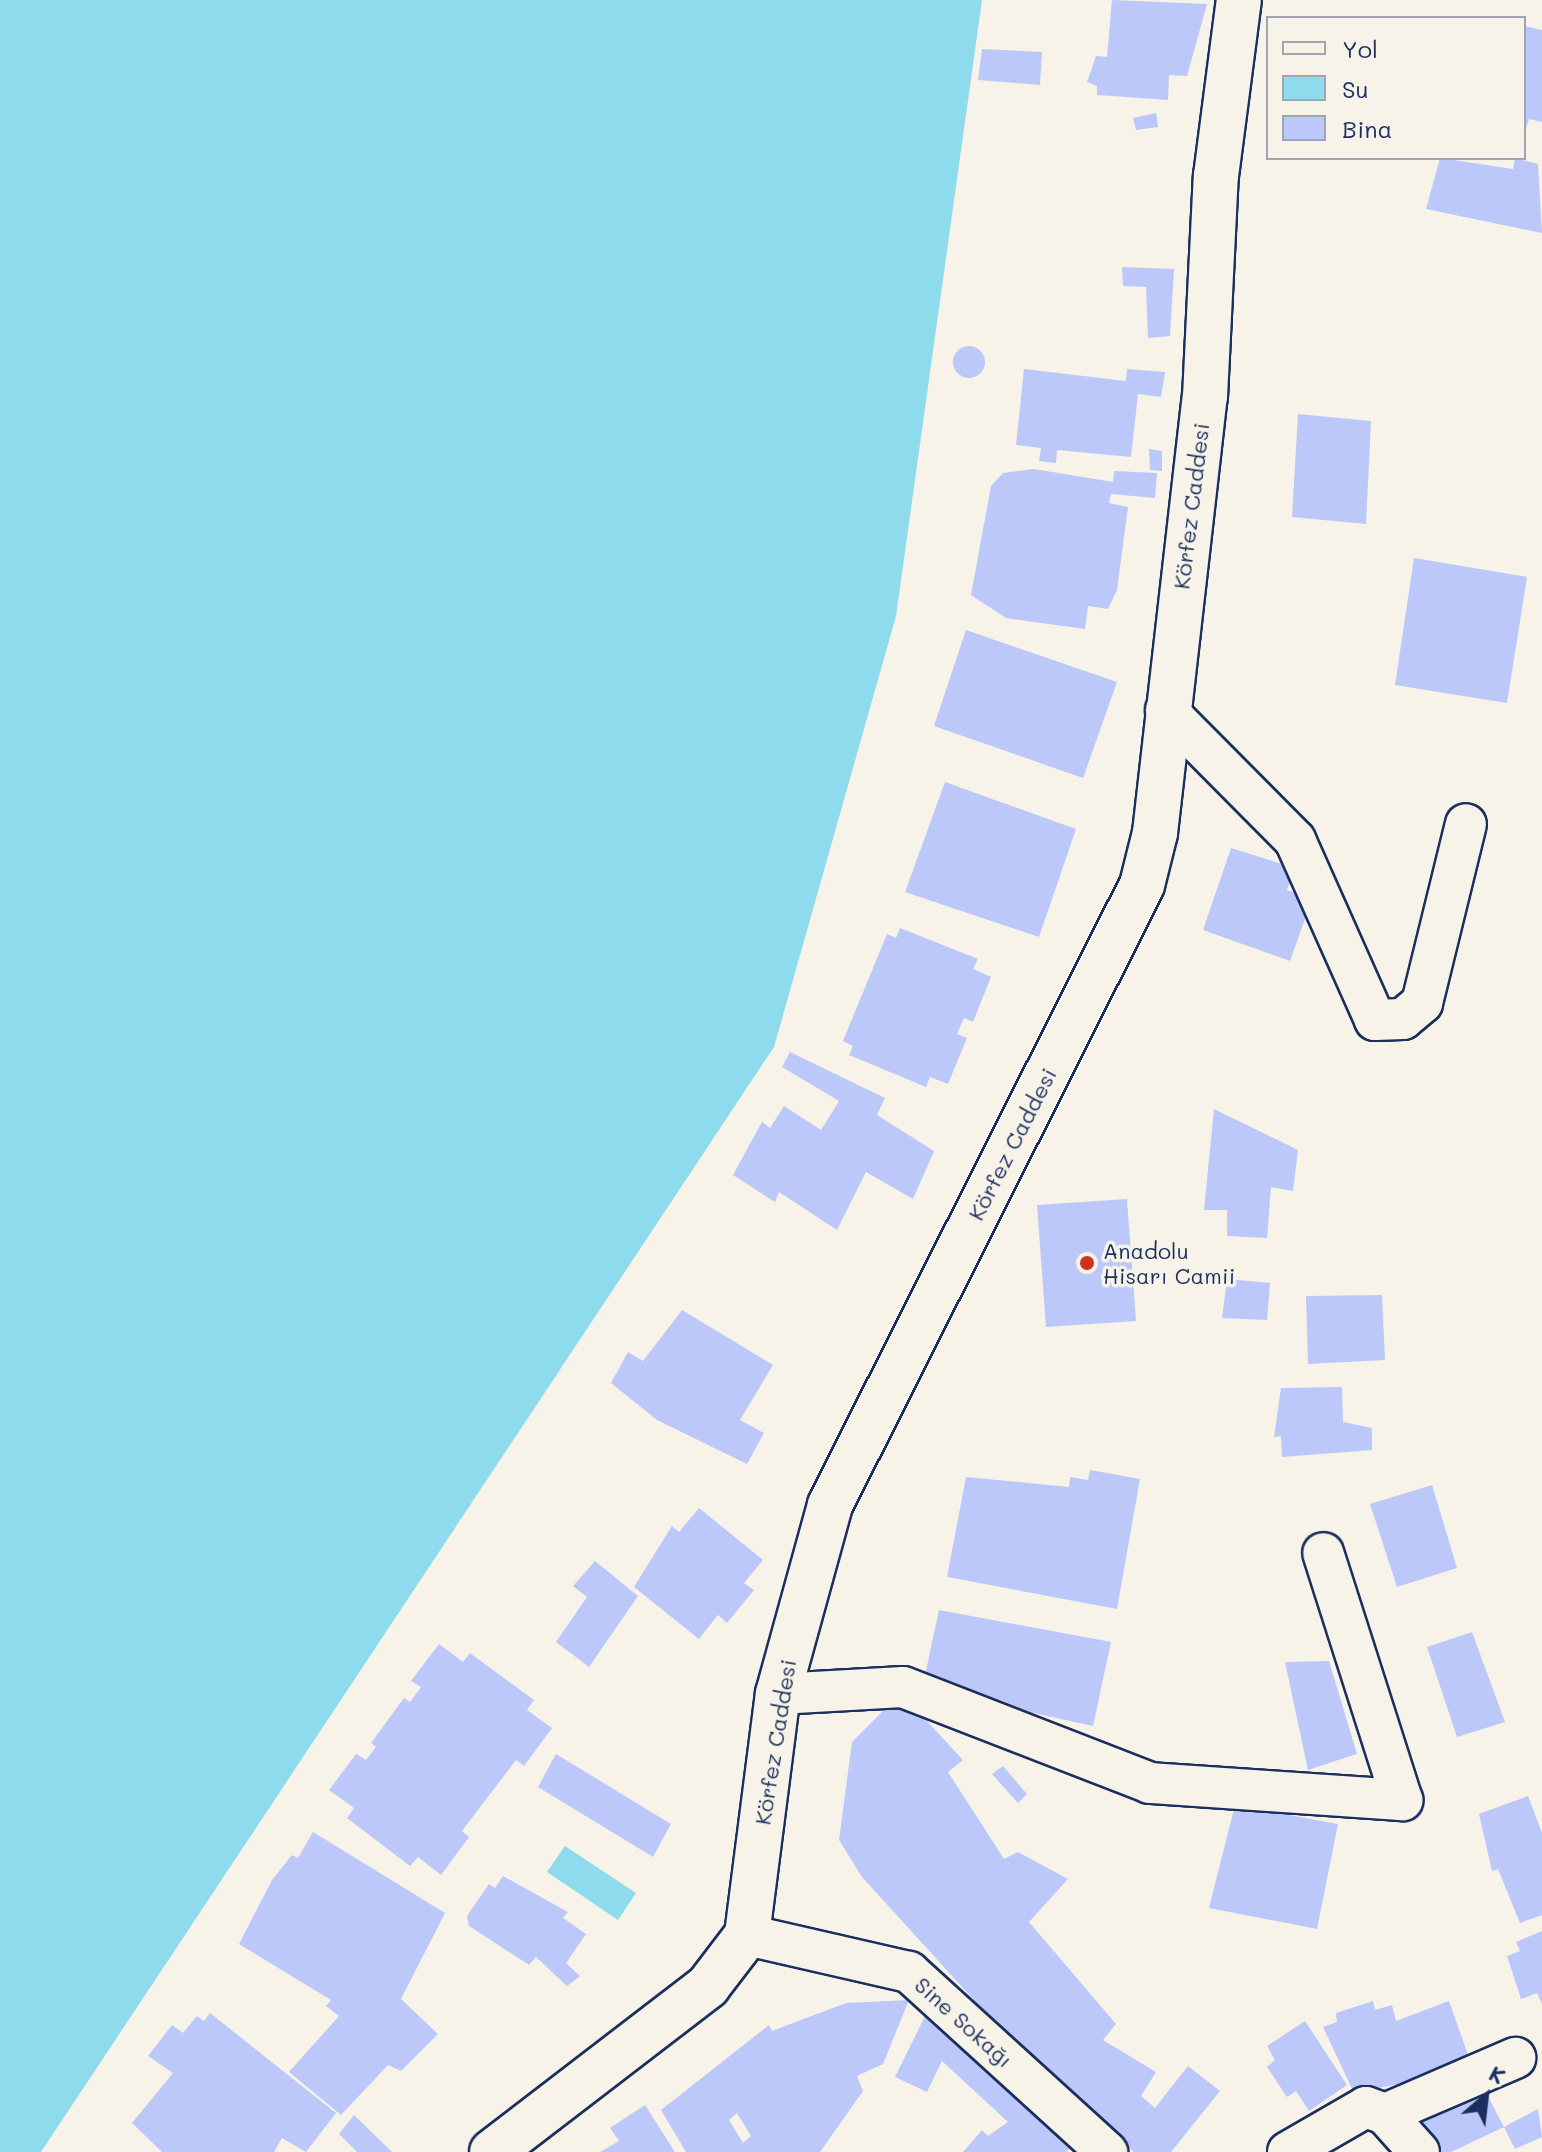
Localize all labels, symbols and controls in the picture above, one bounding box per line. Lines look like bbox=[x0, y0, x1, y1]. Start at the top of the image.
legend bbox=[1266, 16, 1526, 160]
text: Yol bbox=[1342, 33, 1378, 64]
text: Su bbox=[1342, 73, 1369, 104]
text: Bina bbox=[1342, 113, 1393, 144]
street label: Körfez Caddesi bbox=[1168, 421, 1214, 591]
street label: Körfez Caddesi bbox=[962, 1063, 1062, 1225]
place label: Anadolu Hisarı Camii bbox=[1103, 1237, 1235, 1288]
marker: Anadolu Hisarı Camii bbox=[1078, 1254, 1096, 1272]
street label: Körfez Caddesi bbox=[749, 1657, 801, 1827]
street label: Sine Sokağı bbox=[910, 1971, 1018, 2073]
north arrow bbox=[1446, 2056, 1526, 2136]
text: K bbox=[1484, 2058, 1511, 2091]

